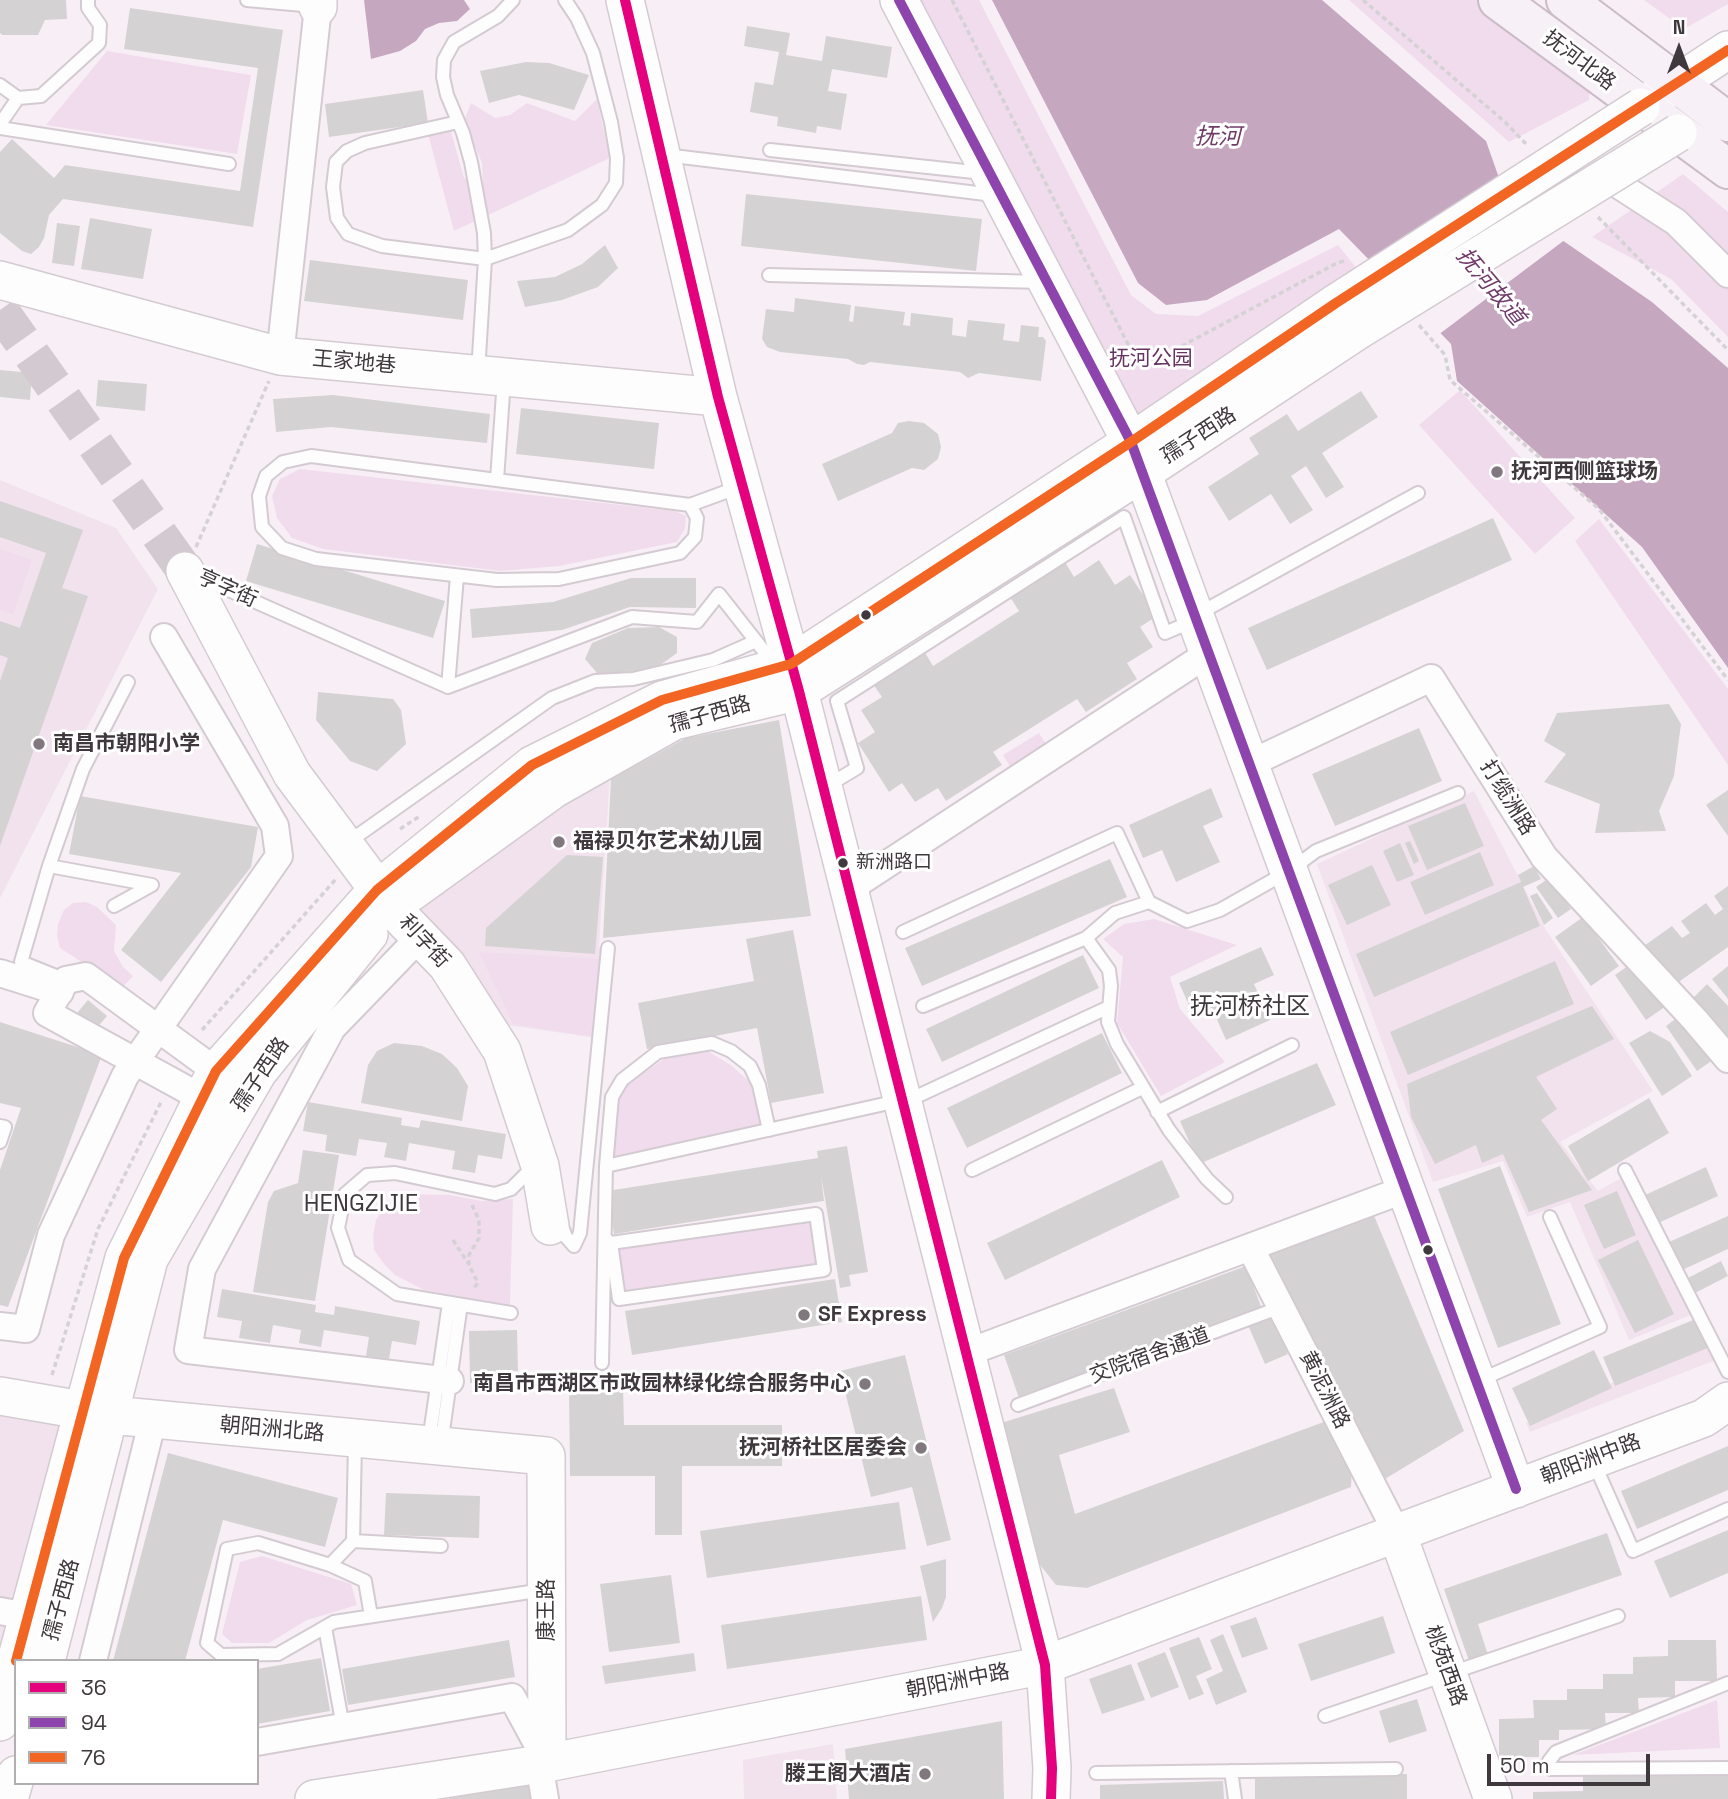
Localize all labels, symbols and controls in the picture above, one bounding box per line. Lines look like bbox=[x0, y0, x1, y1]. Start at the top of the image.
north arrow bbox=[1644, 14, 1714, 84]
text: N bbox=[1673, 15, 1685, 40]
street label: 抚河北路 bbox=[1538, 26, 1620, 96]
water label: 抚河 bbox=[1195, 124, 1241, 152]
water label: 抚河故道 bbox=[1450, 243, 1530, 331]
park label: 抚河公园 bbox=[1109, 346, 1193, 372]
street label: 王家地巷 bbox=[311, 347, 397, 379]
street label: 孺子西路 bbox=[1157, 403, 1241, 469]
place label: 抚河西侧篮球场 bbox=[1511, 459, 1658, 485]
marker: 抚河西侧篮球场 bbox=[1489, 464, 1505, 480]
street label: 亨字街 bbox=[193, 565, 261, 613]
unlabelled marker bbox=[859, 608, 873, 622]
street label: 孺子西路 bbox=[666, 691, 754, 739]
place label: 南昌市朝阳小学 bbox=[53, 731, 200, 757]
marker: 南昌市朝阳小学 bbox=[31, 736, 47, 752]
street label: 打缆洲路 bbox=[1474, 756, 1540, 840]
place label: 福禄贝尔艺术幼儿园 bbox=[573, 829, 762, 855]
marker: 福禄贝尔艺术幼儿园 bbox=[551, 834, 567, 850]
place label: 新洲路口 bbox=[856, 852, 932, 874]
marker: 新洲路口 bbox=[836, 856, 850, 870]
street label: 利字街 bbox=[393, 910, 455, 974]
district label: 抚河桥社区 bbox=[1190, 993, 1310, 1021]
street label: 孺子西路 bbox=[227, 1033, 295, 1117]
district label: HENGZIJIE bbox=[296, 1190, 426, 1218]
unlabelled marker bbox=[1421, 1243, 1435, 1257]
place label: SF Express bbox=[818, 1302, 927, 1328]
marker: SF Express bbox=[796, 1307, 812, 1323]
street label: 交院宿舍通道 bbox=[1086, 1323, 1214, 1389]
street label: 黄泥洲路 bbox=[1294, 1347, 1354, 1433]
place label: 南昌市西湖区市政园林绿化综合服务中心 bbox=[473, 1371, 851, 1397]
marker: 南昌市西湖区市政园林绿化综合服务中心 bbox=[857, 1376, 873, 1392]
street label: 朝阳洲北路 bbox=[219, 1413, 325, 1447]
street label: 朝阳洲中路 bbox=[1537, 1429, 1645, 1491]
place label: 抚河桥社区居委会 bbox=[739, 1435, 907, 1461]
marker: 抚河桥社区居委会 bbox=[913, 1440, 929, 1456]
street label: 孺子西路 bbox=[39, 1556, 85, 1644]
street label: 康王路 bbox=[534, 1579, 560, 1641]
street label: 桃苑西路 bbox=[1419, 1622, 1471, 1710]
legend bbox=[14, 1659, 259, 1785]
street label: 朝阳洲中路 bbox=[904, 1660, 1012, 1704]
text: 36 bbox=[81, 1674, 107, 1701]
text: 94 bbox=[81, 1709, 107, 1736]
scale bar bbox=[1490, 1740, 1653, 1784]
text: 76 bbox=[81, 1744, 106, 1771]
text: 50 m bbox=[1500, 1752, 1550, 1779]
place label: 滕王阁大酒店 bbox=[785, 1761, 911, 1787]
marker: 滕王阁大酒店 bbox=[917, 1766, 933, 1782]

